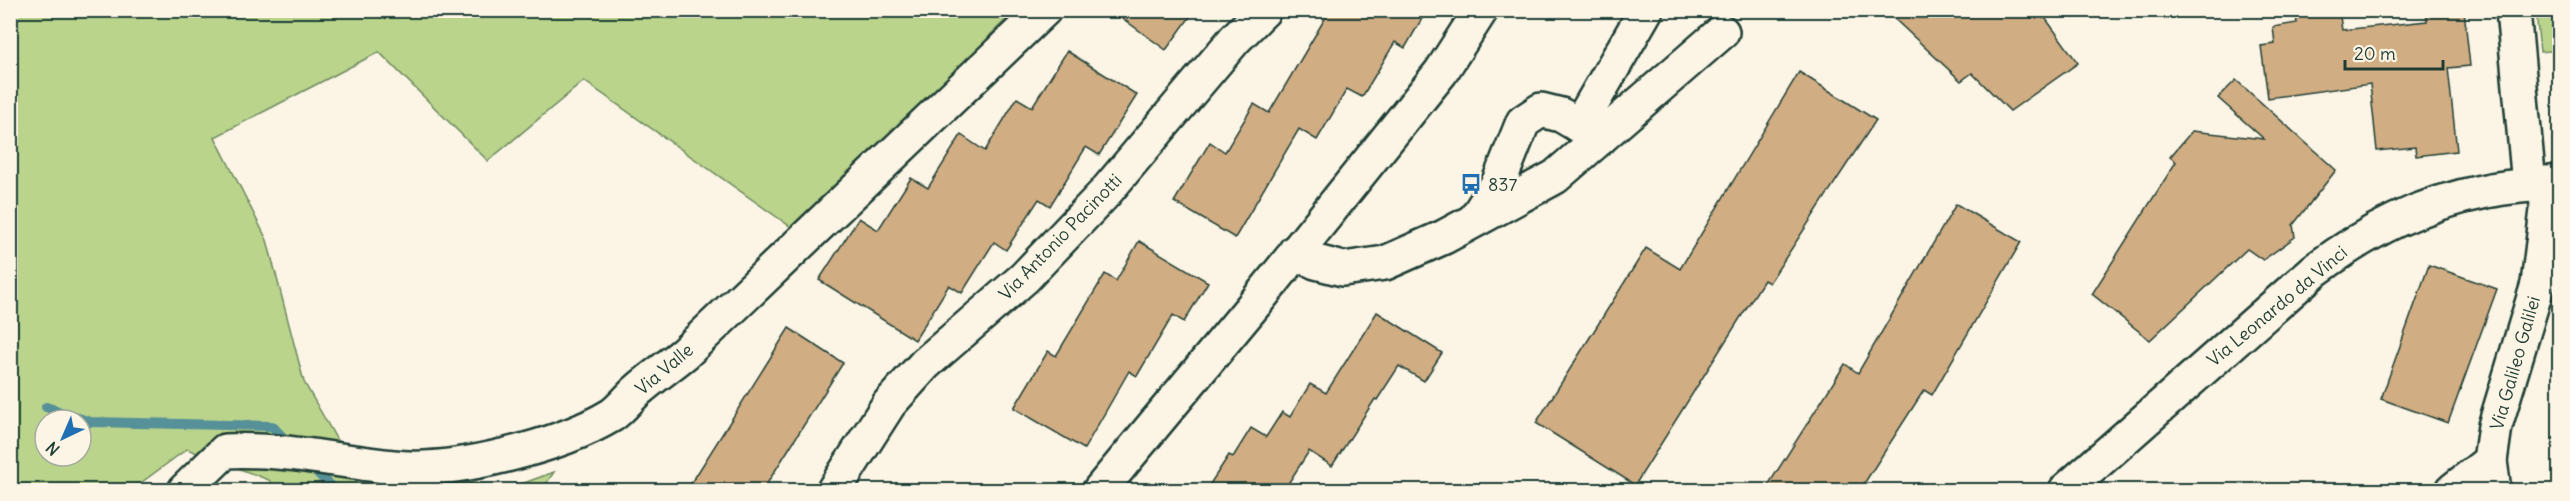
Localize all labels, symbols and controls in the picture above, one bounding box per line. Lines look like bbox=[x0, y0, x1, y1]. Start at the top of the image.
scale bar bbox=[2345, 33, 2442, 71]
text: 20 m bbox=[2354, 42, 2396, 65]
street label: Via Antonio Pacinotti bbox=[994, 169, 1126, 305]
bus stop icon: 837 bbox=[1459, 172, 1483, 196]
place label: 837 bbox=[1488, 173, 1518, 196]
street label: Via Leonardo da Vinci bbox=[2202, 241, 2352, 371]
street label: Via Galileo Galilei bbox=[2485, 293, 2545, 433]
street label: Via Valle bbox=[630, 338, 698, 400]
north arrow bbox=[33, 408, 93, 468]
text: N bbox=[42, 438, 64, 460]

